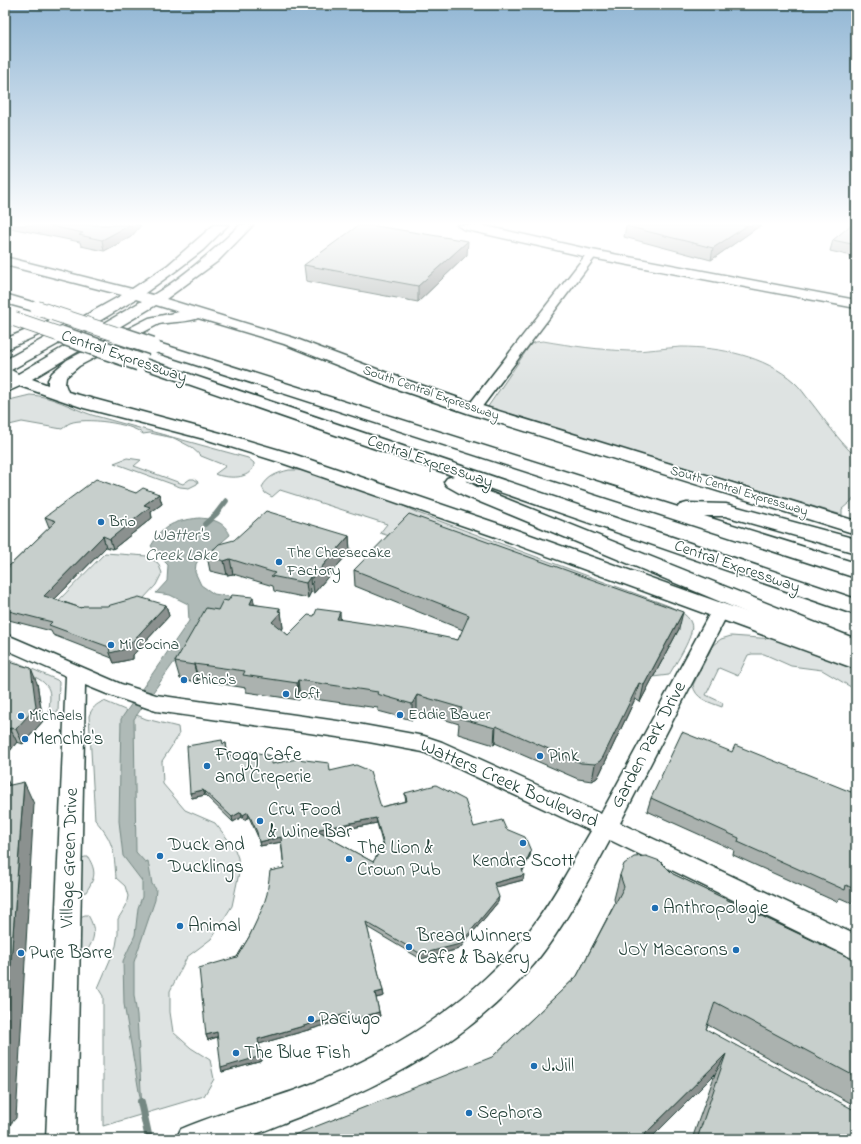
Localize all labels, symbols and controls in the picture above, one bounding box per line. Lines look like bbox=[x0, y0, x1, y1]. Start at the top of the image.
street label: Central Expressway bbox=[58, 324, 190, 390]
street label: South Central Expressway bbox=[360, 361, 502, 426]
street label: Central Expressway bbox=[364, 429, 496, 495]
street label: South Central Expressway bbox=[667, 461, 810, 522]
place label: Brio bbox=[108, 510, 136, 534]
marker: Brio bbox=[96, 517, 106, 527]
water label: Watter's Creek Lake bbox=[145, 523, 218, 568]
street label: Central Expressway bbox=[671, 534, 803, 600]
place label: The Cheesecake Factory bbox=[286, 541, 392, 583]
marker: The Cheesecake Factory bbox=[274, 557, 284, 567]
place label: Mi Cocina bbox=[119, 633, 179, 657]
marker: Mi Cocina bbox=[106, 640, 116, 650]
place label: Chico's bbox=[192, 668, 237, 692]
marker: Chico's bbox=[179, 675, 189, 685]
street label: Garden Park Drive bbox=[604, 676, 694, 813]
place label: Loft bbox=[294, 682, 321, 706]
marker: Loft bbox=[281, 689, 291, 699]
place label: Eddie Bauer bbox=[408, 703, 490, 727]
place label: Michaels bbox=[29, 704, 83, 728]
marker: Eddie Bauer bbox=[395, 710, 405, 720]
marker: Michaels bbox=[16, 711, 26, 721]
place label: Menchie's bbox=[33, 726, 103, 753]
street label: Watters Creek Boulevard bbox=[416, 733, 603, 836]
marker: Menchie's bbox=[20, 734, 30, 744]
place label: Frogg Cafe and Creperie bbox=[214, 742, 312, 791]
place label: Pink bbox=[548, 743, 580, 770]
marker: Pink bbox=[535, 751, 545, 761]
marker: Frogg Cafe and Creperie bbox=[202, 761, 212, 771]
street label: Village Green Drive bbox=[54, 787, 88, 930]
place label: Cru Food & Wine Bar bbox=[268, 797, 352, 846]
marker: Cru Food & Wine Bar bbox=[255, 816, 265, 826]
place label: Duck and Ducklings bbox=[167, 832, 245, 883]
place label: The Lion & Crown Pub bbox=[357, 835, 441, 884]
marker: Kendra Scott bbox=[518, 838, 528, 848]
place label: Kendra Scott bbox=[472, 848, 575, 875]
marker: Duck and Ducklings bbox=[155, 851, 165, 861]
marker: The Lion & Crown Pub bbox=[344, 854, 354, 864]
place label: Anthropologie bbox=[663, 895, 769, 924]
marker: Anthropologie bbox=[650, 903, 660, 913]
place label: Animal bbox=[188, 913, 241, 940]
marker: Animal bbox=[175, 921, 185, 931]
place label: Bread Winners Cafe & Bakery bbox=[416, 923, 532, 973]
place label: JOY Macarons bbox=[619, 937, 728, 964]
place label: Pure Barre bbox=[29, 940, 113, 967]
marker: Bread Winners Cafe & Bakery bbox=[404, 942, 414, 952]
marker: JOY Macarons bbox=[731, 945, 741, 955]
marker: Pure Barre bbox=[16, 948, 26, 958]
place label: Paciugo bbox=[319, 1006, 380, 1035]
marker: Paciugo bbox=[306, 1014, 316, 1024]
place label: The Blue Fish bbox=[244, 1040, 351, 1067]
marker: The Blue Fish bbox=[231, 1048, 241, 1058]
place label: J.Jill bbox=[542, 1053, 574, 1080]
marker: J.Jill bbox=[529, 1061, 539, 1071]
place label: Sephora bbox=[477, 1100, 543, 1127]
marker: Sephora bbox=[464, 1108, 474, 1118]

